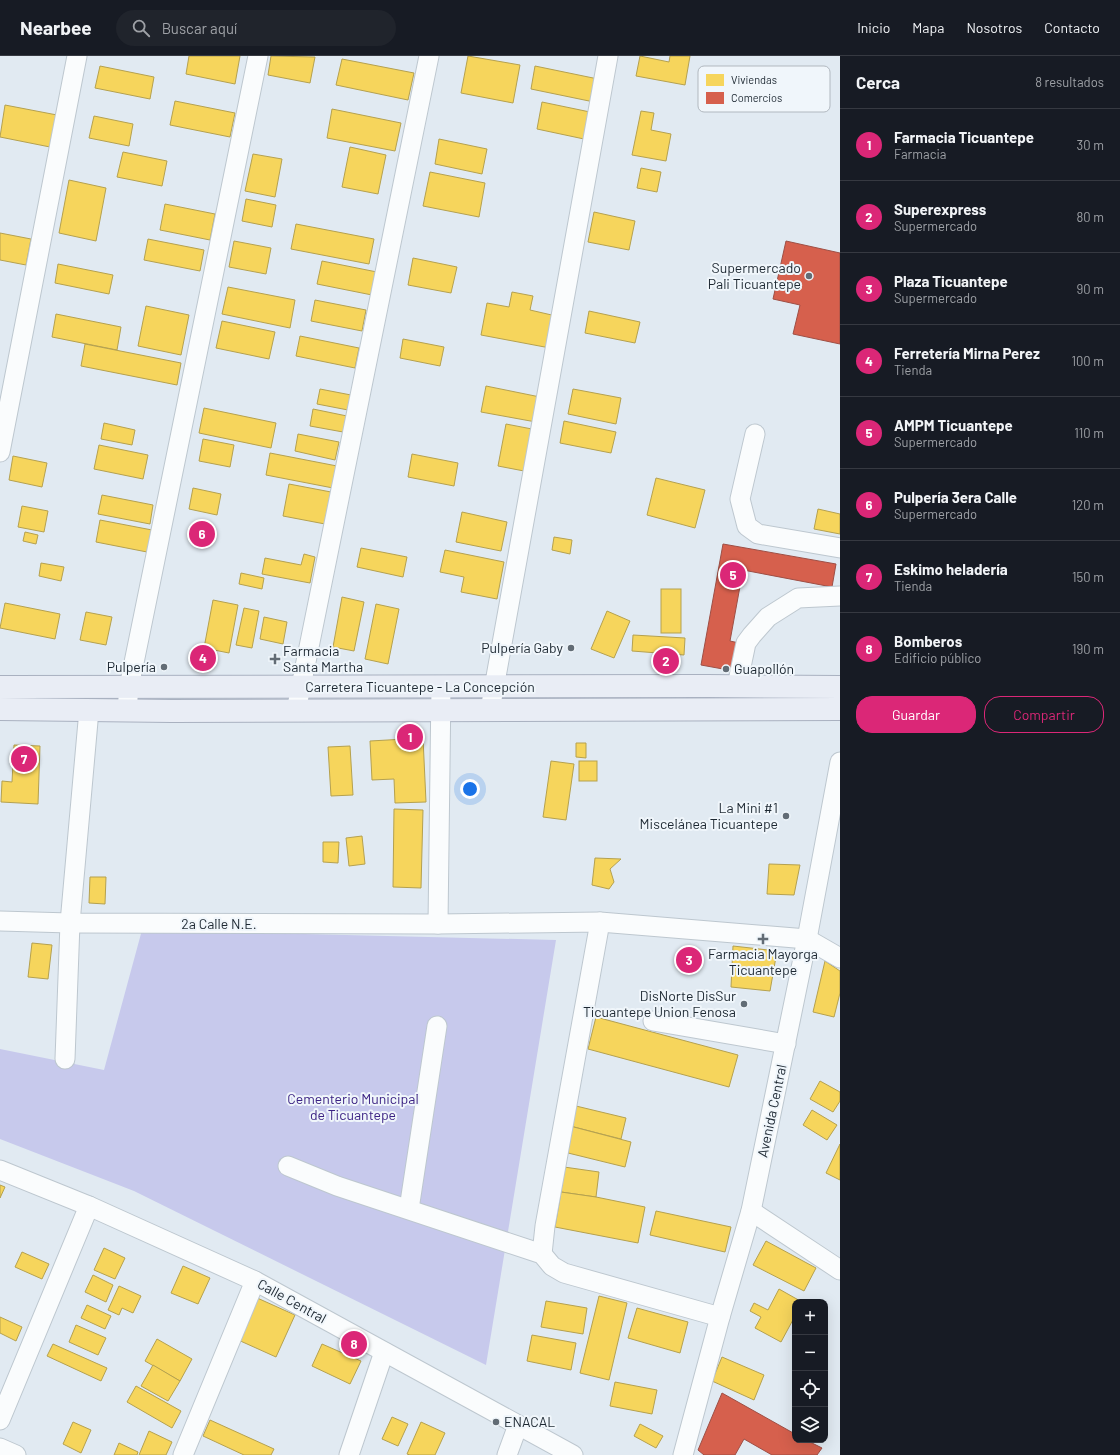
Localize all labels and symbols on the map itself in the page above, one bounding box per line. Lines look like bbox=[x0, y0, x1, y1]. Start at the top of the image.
legend bbox=[698, 66, 830, 112]
text: Viviendas bbox=[731, 73, 777, 86]
text: Comercios bbox=[731, 91, 782, 104]
place label: Supermercado Pali Ticuantepe bbox=[708, 259, 801, 292]
marker: Supermercado Pali Ticuantepe bbox=[804, 271, 814, 281]
pin: 6 bbox=[189, 519, 215, 549]
pin: 5 bbox=[720, 560, 746, 590]
place label: Pulpería Gaby bbox=[481, 639, 564, 656]
place label: Farmacia Santa Martha bbox=[283, 642, 363, 675]
pin: 4 bbox=[190, 643, 216, 673]
marker: Pulpería Gaby bbox=[566, 643, 576, 653]
pin: 2 bbox=[653, 646, 679, 676]
marker: Farmacia Santa Martha bbox=[270, 654, 280, 664]
place label: Pulpería bbox=[107, 658, 156, 675]
place label: Guapollón bbox=[734, 660, 794, 677]
marker: Pulpería bbox=[159, 662, 169, 672]
marker: Guapollón bbox=[721, 664, 731, 674]
street label: Carretera Ticuantepe - La Concepción bbox=[305, 678, 535, 695]
pin: 1 bbox=[397, 722, 423, 752]
pin: 7 bbox=[11, 744, 37, 774]
your location bbox=[460, 779, 480, 799]
place label: La Mini #1 Miscelánea Ticuantepe bbox=[640, 799, 778, 832]
marker: La Mini #1 Miscelánea Ticuantepe bbox=[781, 811, 791, 821]
street label: 2a Calle N.E. bbox=[181, 915, 257, 932]
marker: Farmacia Mayorga Ticuantepe bbox=[758, 934, 768, 944]
pin: 3 bbox=[676, 945, 702, 975]
place label: Farmacia Mayorga Ticuantepe bbox=[708, 945, 818, 978]
place label: DisNorte DisSur Ticuantepe Union Fenosa bbox=[583, 987, 736, 1020]
marker: DisNorte DisSur Ticuantepe Union Fenosa bbox=[739, 999, 749, 1009]
street label: Avenida Central bbox=[753, 1063, 790, 1159]
park label: Cementerio Municipal de Ticuantepe bbox=[287, 1090, 419, 1123]
street label: Calle Central bbox=[255, 1275, 330, 1326]
pin: 8 bbox=[341, 1329, 367, 1359]
place label: ENACAL bbox=[504, 1413, 555, 1430]
marker: ENACAL bbox=[491, 1417, 501, 1427]

